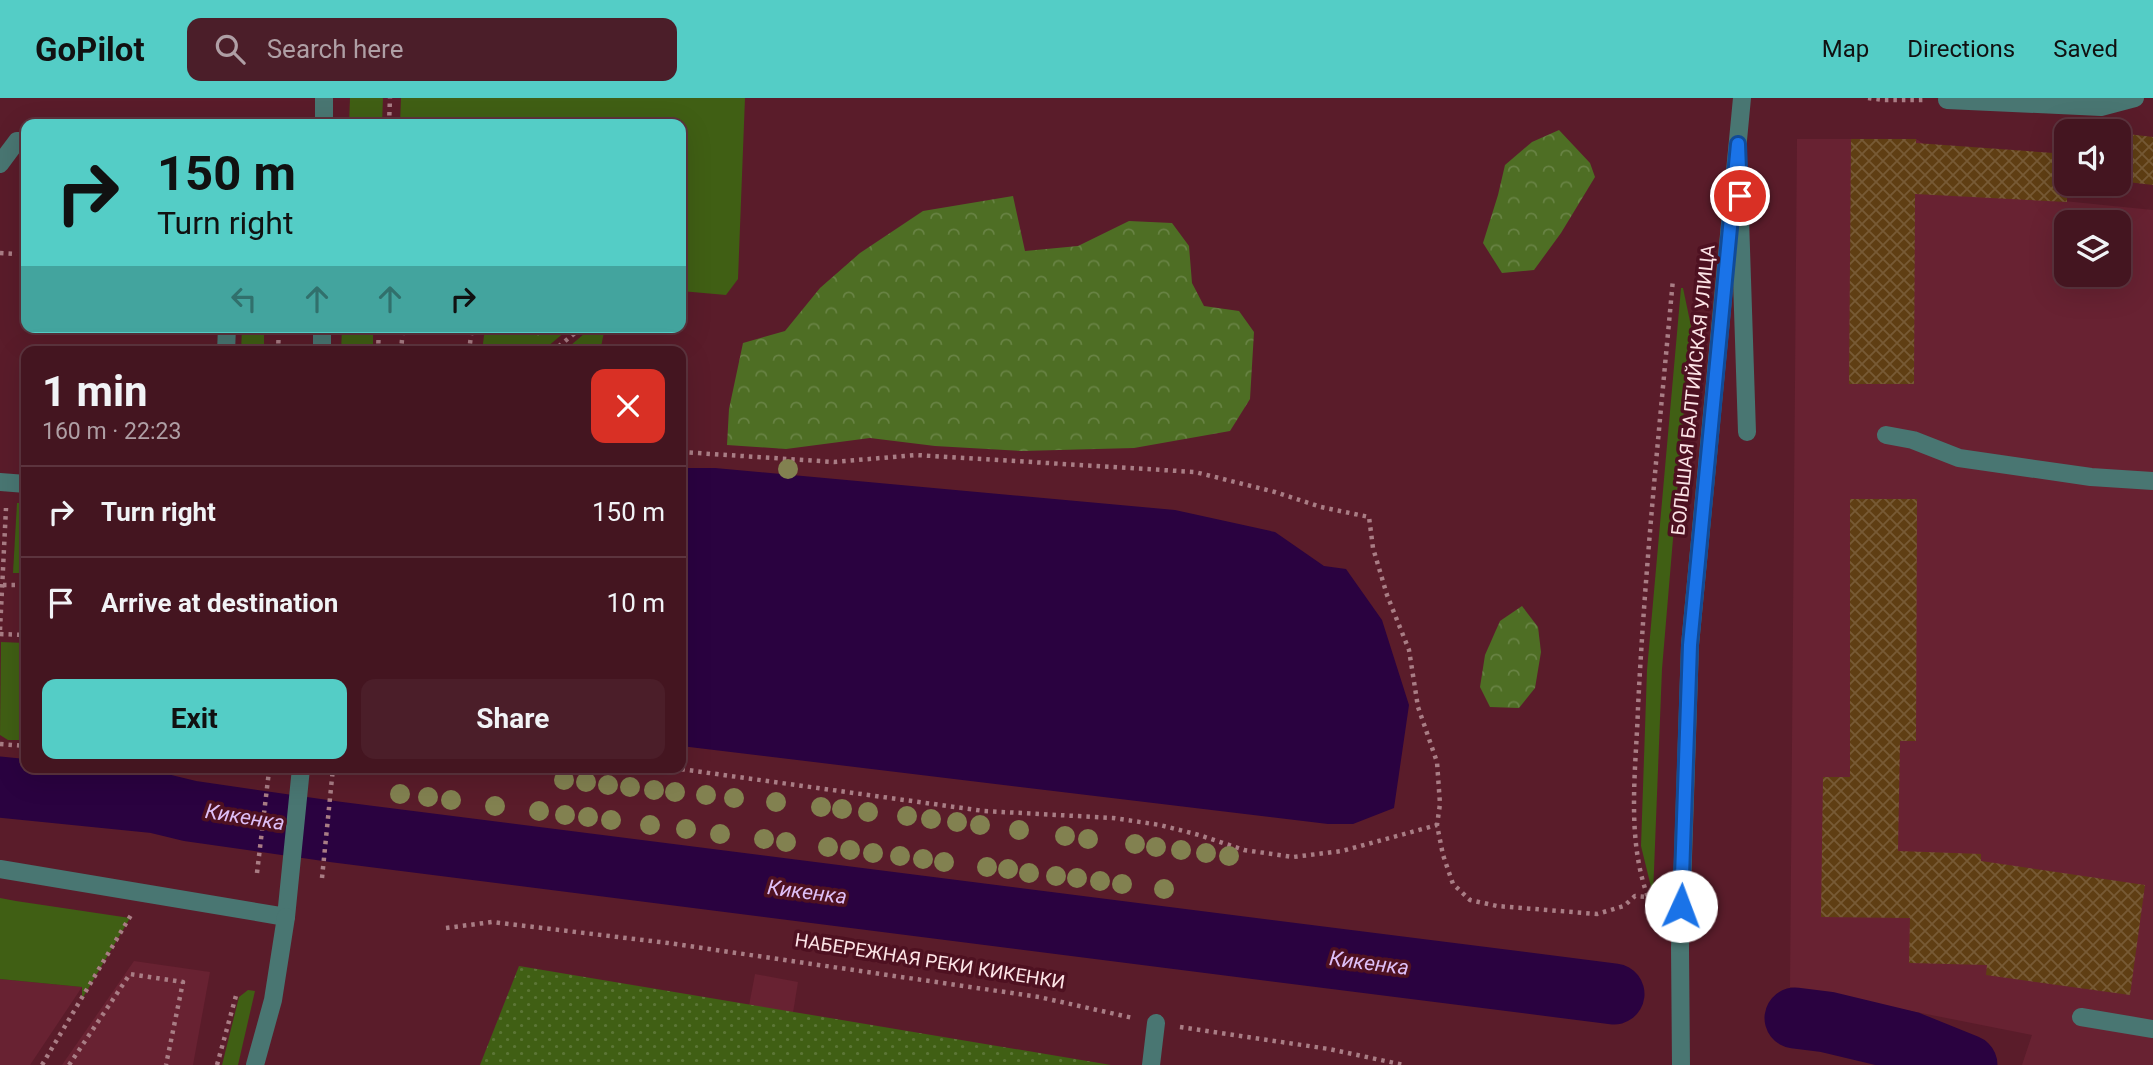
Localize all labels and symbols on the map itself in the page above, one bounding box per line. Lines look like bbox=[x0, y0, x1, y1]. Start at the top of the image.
pin bbox=[1710, 166, 1770, 226]
street label: БОЛЬШАЯ БАЛТИЙСКАЯ УЛИЦА bbox=[1666, 243, 1720, 537]
water label: Кикенка bbox=[204, 799, 286, 835]
position arrow bbox=[1644, 869, 1718, 943]
water label: Кикенка bbox=[766, 875, 848, 909]
street label: НАБЕРЕЖНАЯ РЕКИ КИКЕНКИ bbox=[793, 928, 1067, 994]
water label: Кикенка bbox=[1328, 946, 1410, 980]

